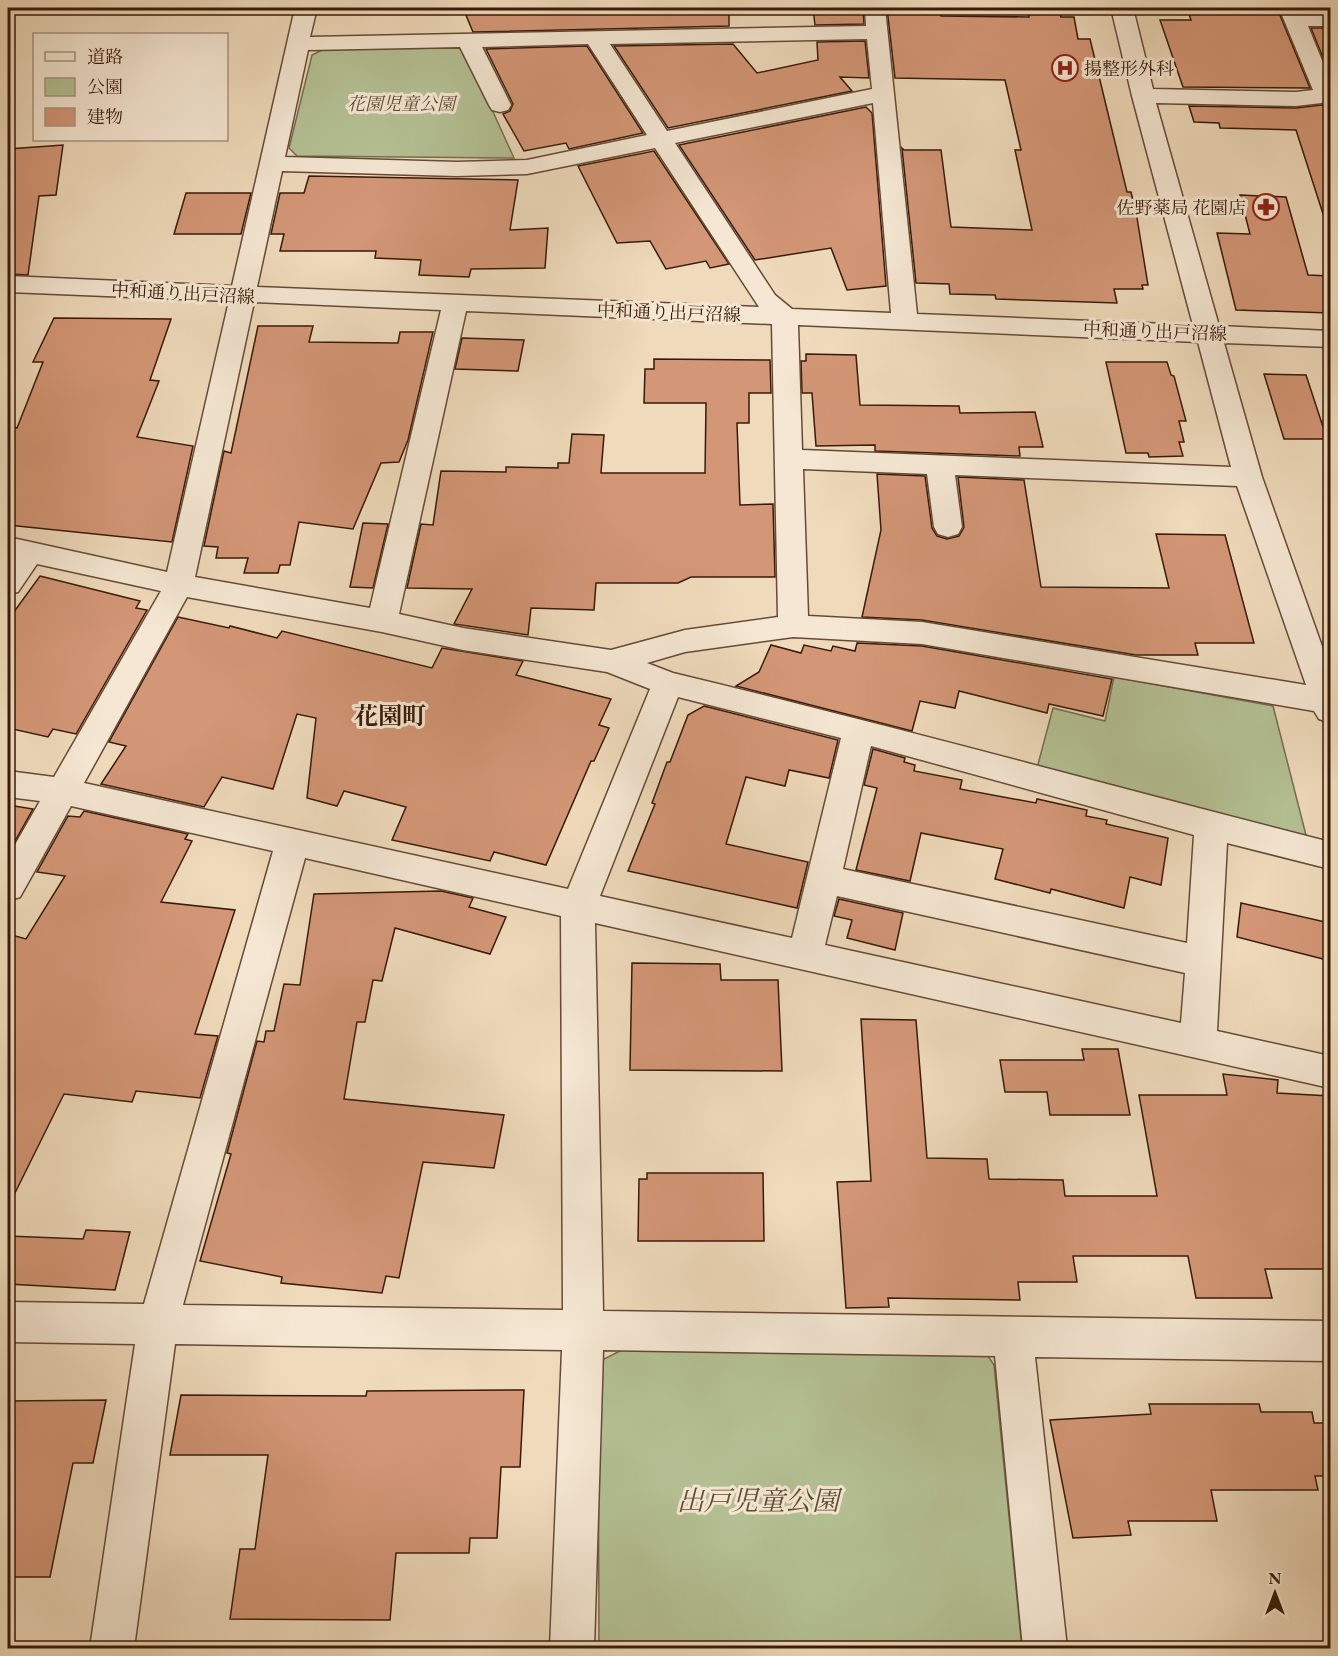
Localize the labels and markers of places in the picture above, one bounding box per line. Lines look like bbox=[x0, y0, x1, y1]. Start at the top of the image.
hospital icon: 揚整形外科 bbox=[1050, 53, 1080, 83]
place label: 揚整形外科 bbox=[1084, 57, 1174, 80]
pharmacy icon: 佐野薬局 花園店 bbox=[1251, 192, 1281, 222]
place label: 佐野薬局 花園店 bbox=[1116, 196, 1246, 219]

